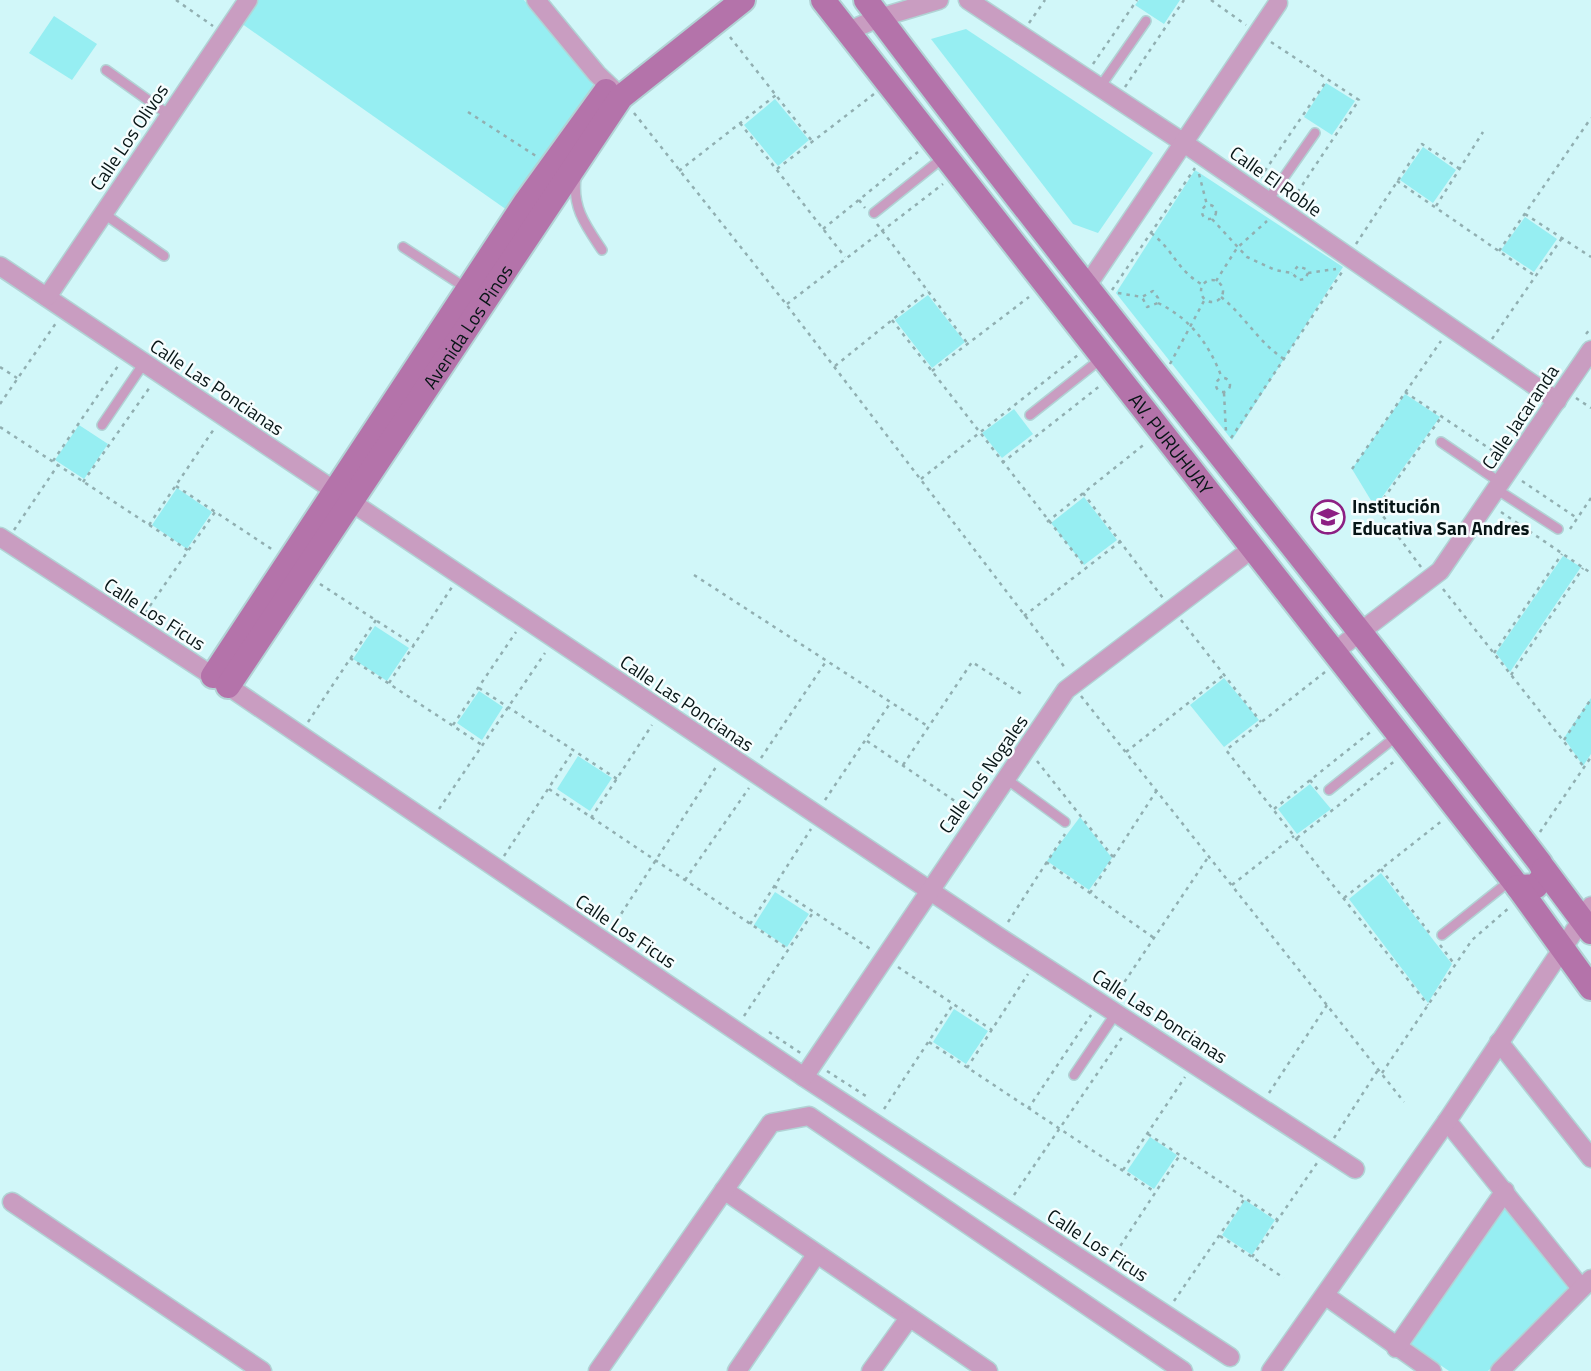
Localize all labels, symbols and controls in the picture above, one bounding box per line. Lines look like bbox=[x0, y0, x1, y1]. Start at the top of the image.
street label: Calle Los Olivos bbox=[82, 77, 175, 196]
street label: Calle El Roble bbox=[1224, 138, 1328, 223]
street label: Avenida Los Pinos bbox=[415, 258, 520, 394]
street label: Calle Las Poncianas bbox=[145, 331, 290, 442]
street label: Calle Jacaranda bbox=[1474, 358, 1566, 475]
street label: AV. PURUHUAY bbox=[1122, 387, 1221, 501]
place label: Institución Educativa San Andres bbox=[1352, 491, 1529, 542]
school or university icon: Institución Educativa San Andres bbox=[1309, 498, 1347, 536]
street label: Calle Los Ficus bbox=[99, 570, 212, 657]
street label: Calle Las Poncianas bbox=[615, 647, 760, 758]
street label: Calle Los Nogales bbox=[931, 708, 1035, 839]
street label: Calle Los Ficus bbox=[570, 886, 683, 975]
street label: Calle Las Poncianas bbox=[1087, 961, 1234, 1070]
street label: Calle Los Ficus bbox=[1042, 1201, 1155, 1288]

